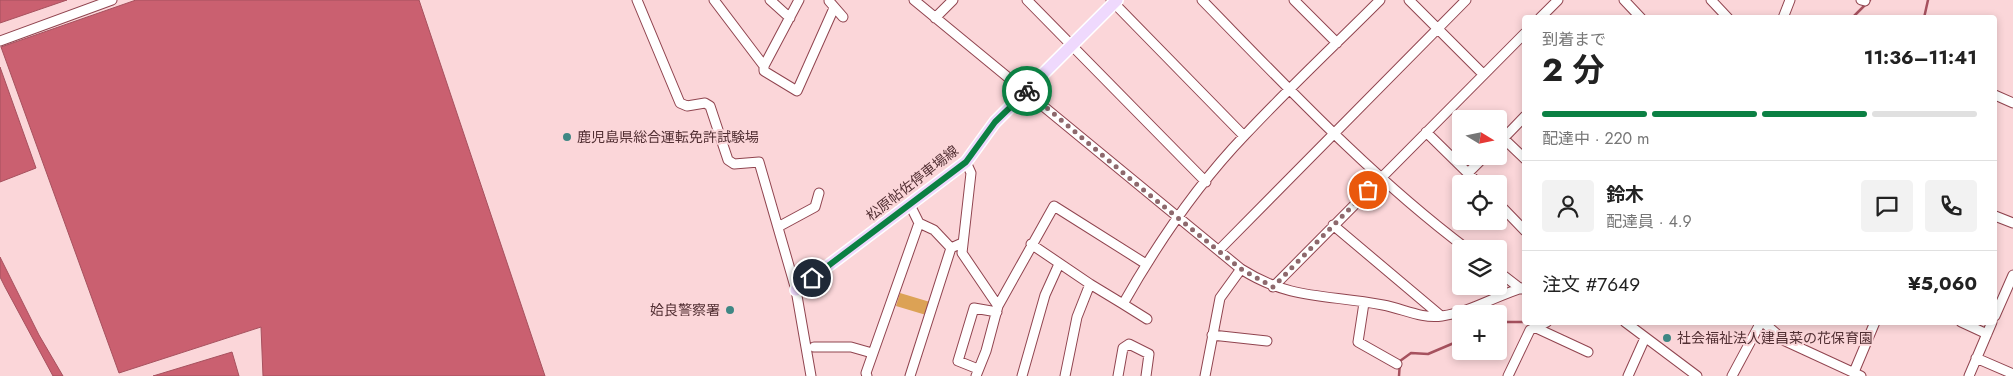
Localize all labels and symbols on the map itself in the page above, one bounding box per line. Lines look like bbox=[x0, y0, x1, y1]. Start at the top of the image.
courier bbox=[1002, 66, 1052, 116]
north arrow bbox=[1452, 110, 1508, 165]
place label: 鹿児島県総合運転免許試験場 bbox=[577, 127, 759, 147]
marker: 鹿児島県総合運転免許試験場 bbox=[561, 131, 573, 143]
street label: 松原帖佐停車場線 bbox=[862, 141, 962, 225]
pin bbox=[1347, 169, 1389, 211]
pin bbox=[791, 257, 833, 299]
place label: 姶良警察署 bbox=[650, 300, 720, 320]
marker: 姶良警察署 bbox=[724, 304, 736, 316]
place label: 社会福祉法人建昌菜の花保育園 bbox=[1677, 328, 1873, 348]
marker: 社会福祉法人建昌菜の花保育園 bbox=[1661, 332, 1673, 344]

